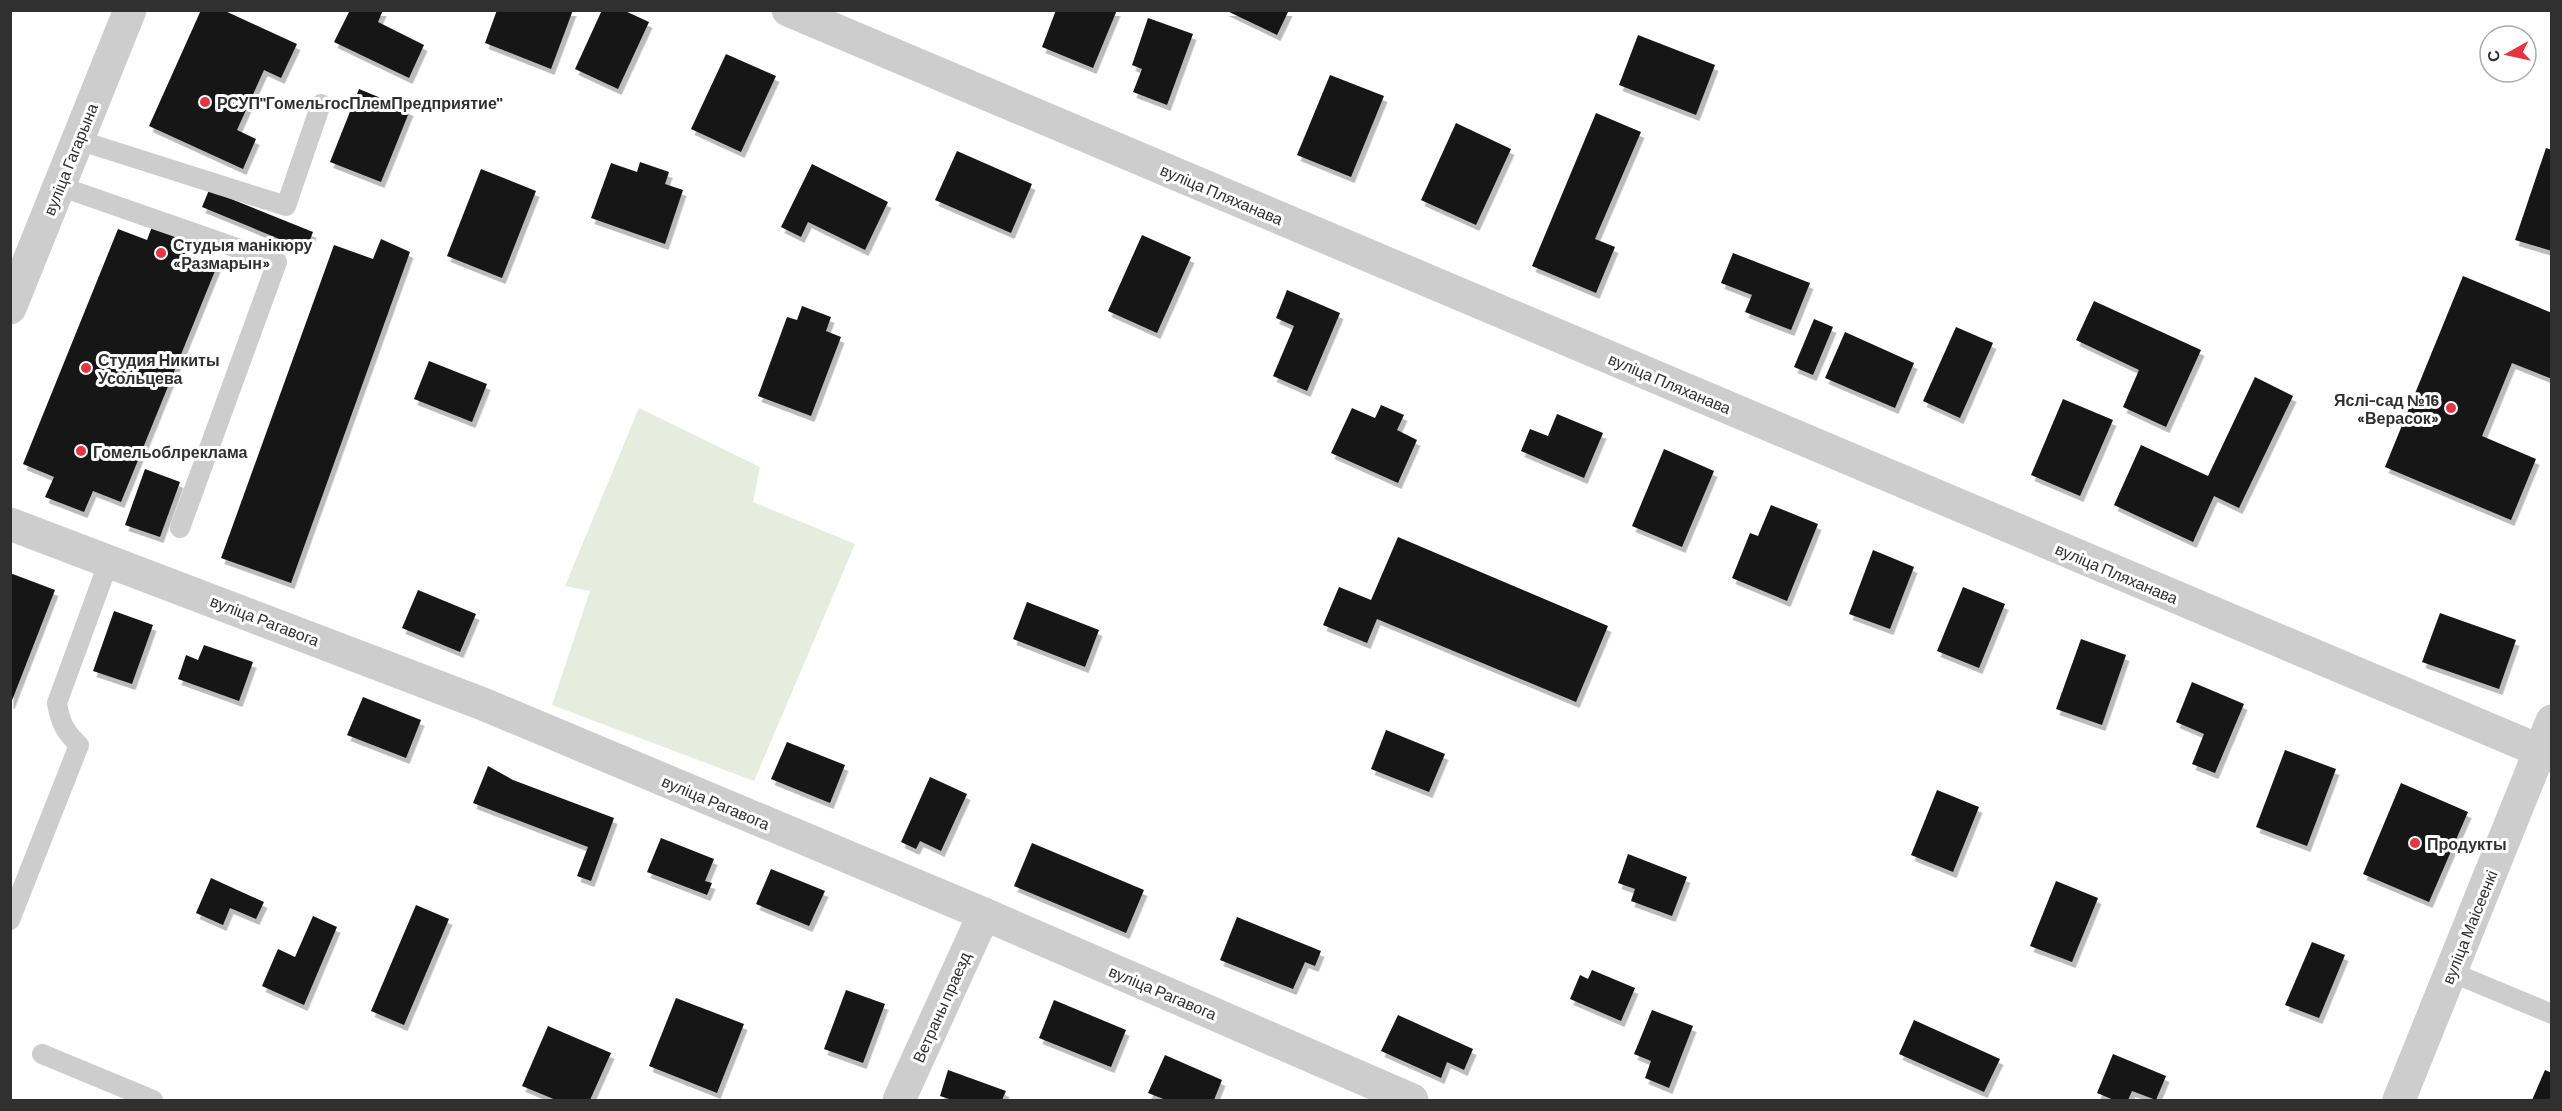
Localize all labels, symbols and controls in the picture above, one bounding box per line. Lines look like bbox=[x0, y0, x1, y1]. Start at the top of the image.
north arrow bbox=[2478, 24, 2538, 84]
text: С bbox=[2482, 49, 2503, 63]
place label: РСУП"ГомельгосПлемПредприятие" bbox=[217, 93, 503, 112]
marker: РСУП"ГомельгосПлемПредприятие" bbox=[198, 95, 212, 109]
street label: вуліца Гагарына bbox=[39, 100, 101, 218]
street label: вуліца Пляханава bbox=[1158, 160, 1286, 228]
place label: Студыя манікюру «Размарын» bbox=[173, 235, 313, 272]
marker: Студыя манікюру «Размарын» bbox=[154, 246, 168, 260]
street label: вуліца Пляханава bbox=[1606, 349, 1734, 417]
place label: Студия Никиты Усольцева bbox=[98, 350, 220, 387]
marker: Студия Никиты Усольцева bbox=[79, 361, 93, 375]
place label: Яслі-сад №16 «Верасок» bbox=[2334, 390, 2439, 427]
marker: Яслі-сад №16 «Верасок» bbox=[2444, 401, 2458, 415]
place label: Гомельоблреклама bbox=[93, 442, 248, 461]
marker: Гомельоблреклама bbox=[74, 444, 88, 458]
street label: вуліца Пляханава bbox=[2053, 539, 2181, 607]
street label: вуліца Рагавога bbox=[208, 591, 322, 650]
street label: вуліца Рагавога bbox=[659, 771, 773, 833]
place label: Продукты bbox=[2427, 834, 2507, 853]
marker: Продукты bbox=[2408, 836, 2422, 850]
street label: вуліца Маісеенкі bbox=[2438, 867, 2500, 987]
street label: Ветраны праезд bbox=[908, 948, 974, 1065]
street label: вуліца Рагавога bbox=[1106, 961, 1220, 1023]

